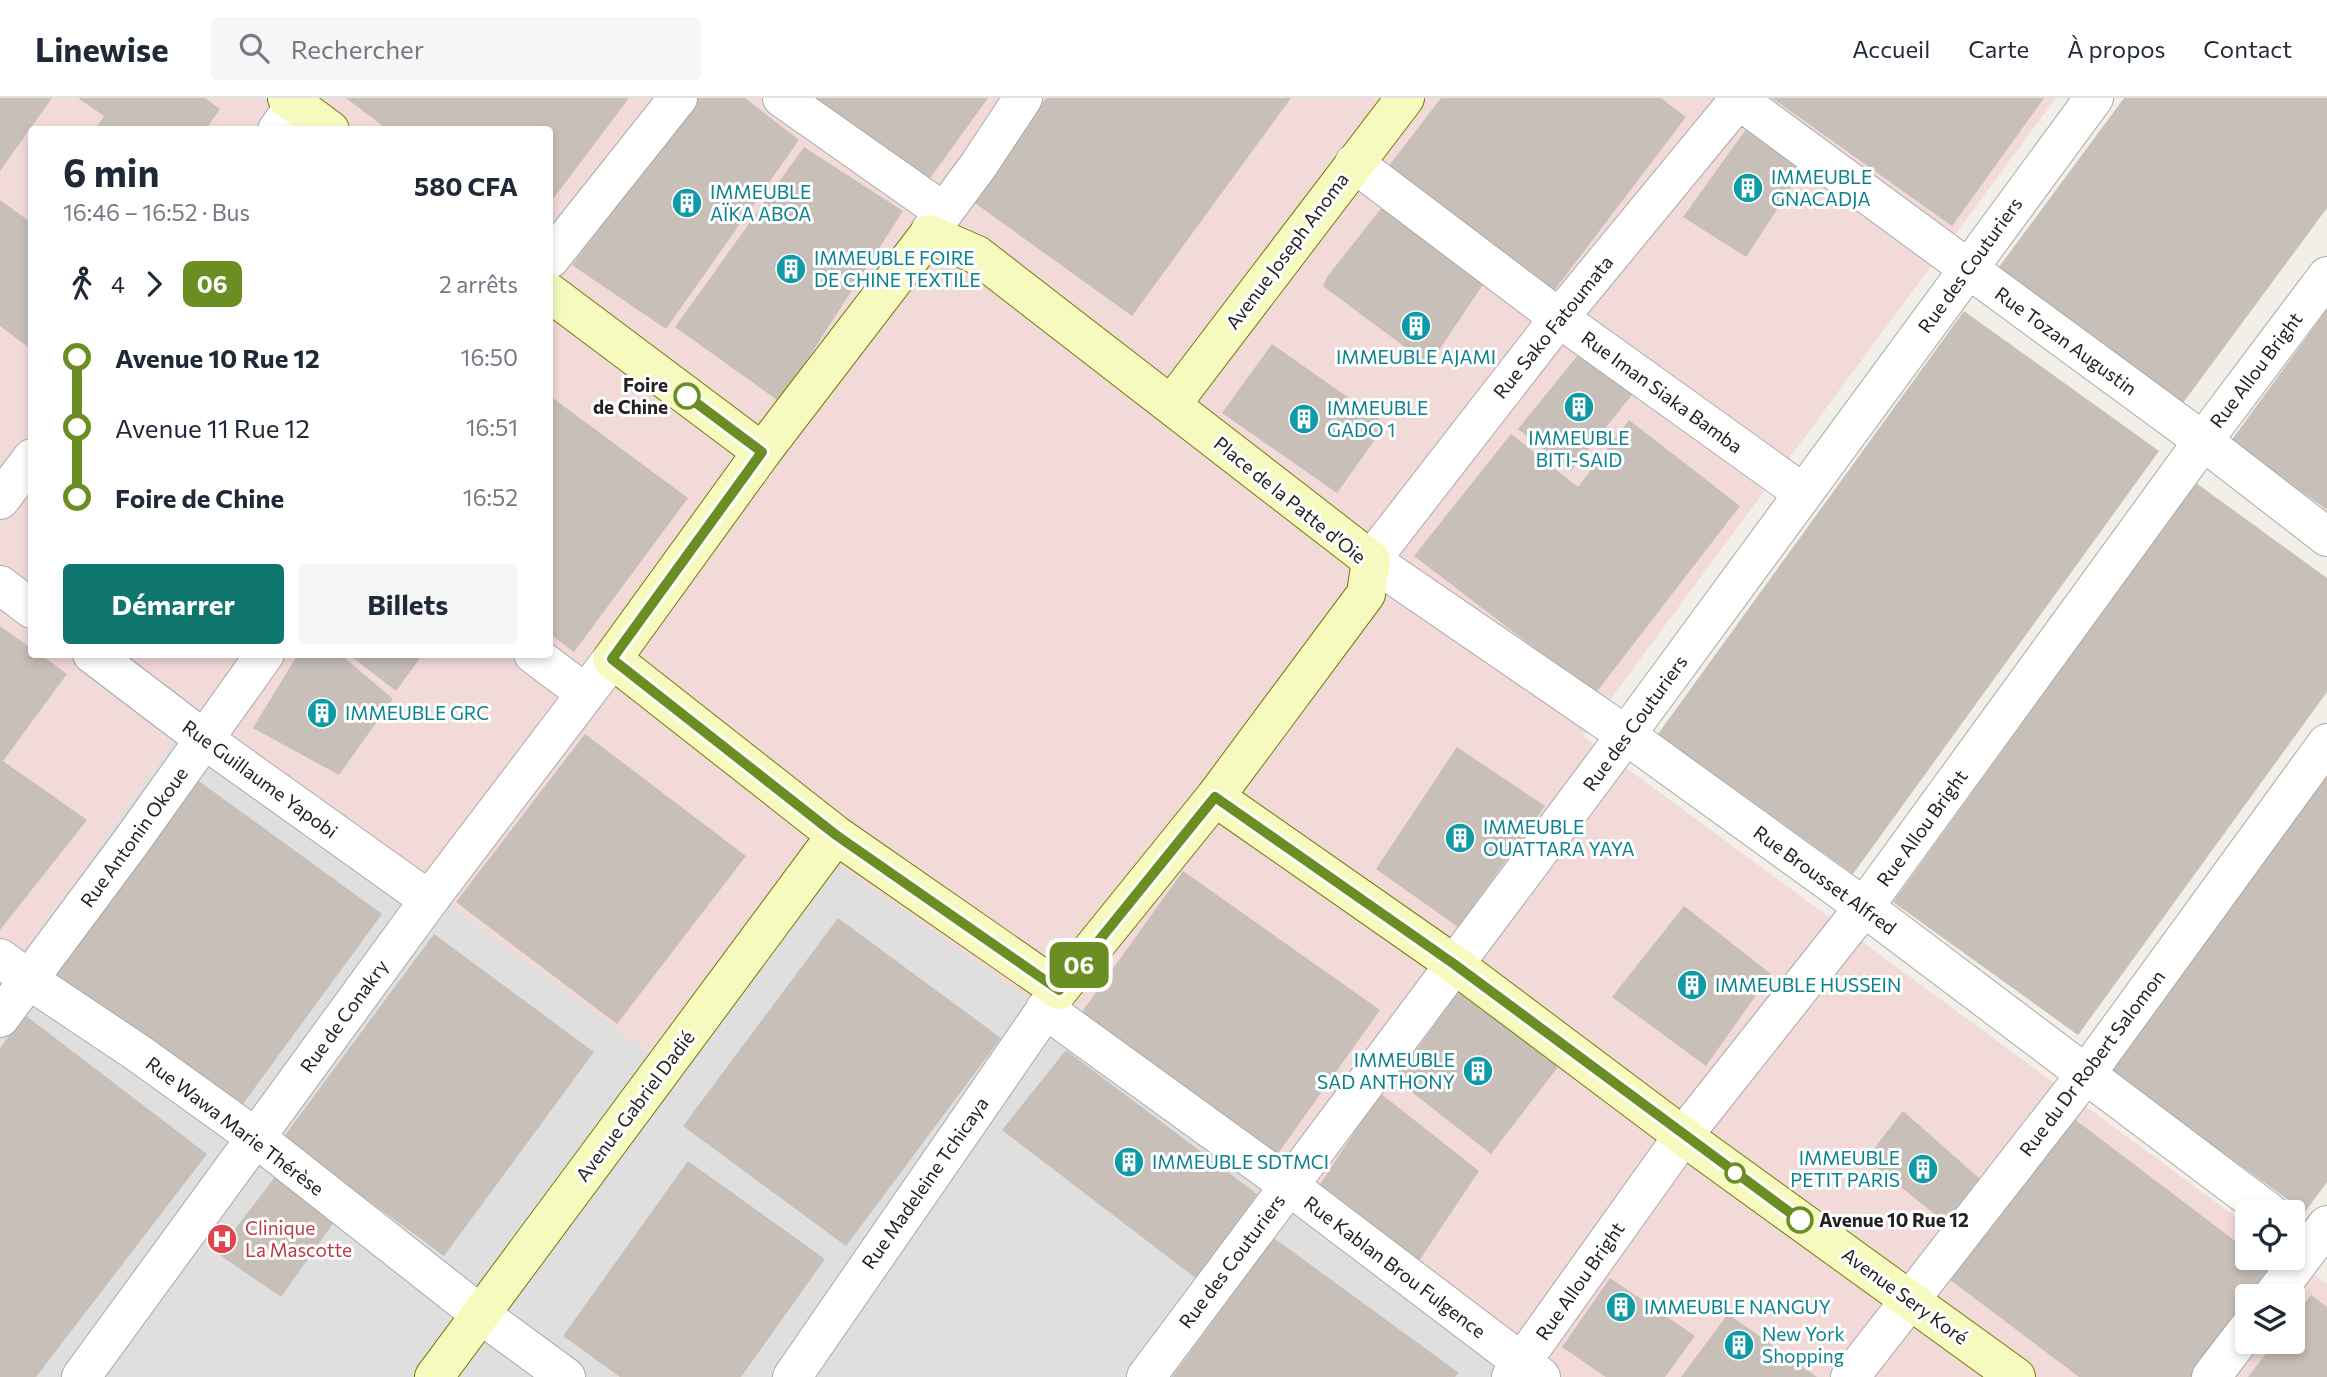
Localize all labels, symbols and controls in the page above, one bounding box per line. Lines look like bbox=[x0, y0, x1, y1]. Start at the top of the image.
search box bbox=[211, 17, 701, 80]
text: Linewise bbox=[35, 28, 169, 69]
icon: search bbox=[235, 29, 273, 67]
text: Rechercher bbox=[291, 33, 424, 64]
text: Accueil bbox=[1852, 34, 1930, 63]
text: Carte bbox=[1968, 34, 2029, 63]
text: À propos bbox=[2067, 34, 2165, 63]
text: Contact bbox=[2203, 34, 2292, 63]
text: 6 min bbox=[63, 148, 159, 195]
place label: IMMEUBLE GNACADJA bbox=[1771, 165, 1872, 210]
street label: Avenue Joseph Anoma bbox=[1220, 168, 1353, 333]
text: 580 CFA bbox=[414, 170, 518, 201]
building icon: IMMEUBLE GNACADJA bbox=[1731, 171, 1765, 205]
place label: IMMEUBLE AÏKA ABOA bbox=[710, 180, 811, 225]
building icon: IMMEUBLE AÏKA ABOA bbox=[670, 186, 704, 220]
street label: Rue des Couturiers bbox=[1913, 192, 2027, 337]
text: 16:46 – 16:52 · Bus bbox=[63, 198, 250, 226]
place label: IMMEUBLE FOIRE DE CHINE TEXTILE bbox=[814, 246, 981, 291]
street label: Rue Sako Fatoumata bbox=[1488, 251, 1617, 403]
building icon: IMMEUBLE FOIRE DE CHINE TEXTILE bbox=[774, 252, 808, 286]
icon: walk bbox=[63, 265, 101, 303]
icon: forward bbox=[135, 265, 173, 303]
text: 06 bbox=[197, 269, 228, 298]
text: 4 bbox=[111, 270, 125, 298]
text: 2 arrêts bbox=[439, 270, 518, 298]
street label: Rue Tozan Augustin bbox=[1991, 281, 2142, 400]
street label: Rue Allou Bright bbox=[2205, 307, 2307, 432]
building icon: IMMEUBLE AJAMI bbox=[1399, 309, 1433, 343]
street label: Rue Iman Siaka Bamba bbox=[1577, 326, 1747, 458]
text: Avenue 10 Rue 12 bbox=[115, 342, 320, 373]
text: 16:50 bbox=[461, 343, 518, 371]
place label: IMMEUBLE AJAMI bbox=[1336, 345, 1496, 368]
place label: Foire de Chine bbox=[593, 373, 668, 418]
marker: Foire de Chine bbox=[674, 383, 700, 409]
building icon: IMMEUBLE BITI-SAID bbox=[1562, 390, 1596, 424]
place label: IMMEUBLE GADO 1 bbox=[1327, 396, 1428, 441]
building icon: IMMEUBLE GADO 1 bbox=[1287, 402, 1321, 436]
text: Avenue 11 Rue 12 bbox=[115, 412, 310, 443]
text: 16:51 bbox=[466, 413, 518, 441]
place label: IMMEUBLE BITI-SAID bbox=[1528, 426, 1630, 471]
street label: Place de la Patte d'Oie bbox=[1210, 431, 1371, 568]
text: Foire de Chine bbox=[115, 482, 284, 513]
text: 16:52 bbox=[463, 483, 518, 511]
button: Démarrer bbox=[63, 564, 284, 644]
button: Billets bbox=[298, 564, 518, 644]
street label: Rue des Couturiers bbox=[1578, 650, 1692, 795]
building icon: IMMEUBLE GRC bbox=[305, 696, 339, 730]
place label: IMMEUBLE GRC bbox=[345, 701, 489, 724]
street label: Rue Guillaume Yapobi bbox=[178, 715, 342, 843]
street label: Rue Antonin Okoue bbox=[75, 762, 192, 911]
street label: Rue Allou Bright bbox=[1871, 765, 1972, 891]
place label: IMMEUBLE OUATTARA YAYA bbox=[1483, 815, 1635, 860]
street label: Rue Brousset Alfred bbox=[1749, 820, 1901, 939]
building icon: IMMEUBLE OUATTARA YAYA bbox=[1443, 821, 1477, 855]
line badge: 06 bbox=[1048, 942, 1110, 988]
text: 06 bbox=[1064, 950, 1094, 979]
street label: Rue de Conakry bbox=[295, 954, 393, 1077]
street label: Rue du Dr Robert Salomon bbox=[2014, 965, 2169, 1160]
building icon: IMMEUBLE HUSSEIN bbox=[1675, 968, 1709, 1002]
place label: IMMEUBLE HUSSEIN bbox=[1715, 973, 1901, 996]
street label: Avenue Gabriel Dadié bbox=[570, 1026, 699, 1186]
place label: IMMEUBLE SAD ANTHONY bbox=[1317, 1048, 1455, 1093]
street label: Rue Wawa Marie Thérèse bbox=[142, 1051, 329, 1200]
building icon: IMMEUBLE SAD ANTHONY bbox=[1461, 1054, 1495, 1088]
street label: Rue Madeleine Tchicaya bbox=[856, 1092, 993, 1273]
building icon: IMMEUBLE SDTMCI bbox=[1112, 1145, 1146, 1179]
place label: IMMEUBLE PETIT PARIS bbox=[1790, 1146, 1900, 1191]
place label: IMMEUBLE SDTMCI bbox=[1152, 1150, 1329, 1173]
building icon: IMMEUBLE PETIT PARIS bbox=[1906, 1152, 1940, 1186]
unlabelled marker bbox=[1725, 1163, 1745, 1183]
street label: Rue des Couturiers bbox=[1174, 1189, 1290, 1332]
street label: Rue Kablan Brou Fulgence bbox=[1300, 1191, 1491, 1343]
map controls bbox=[2235, 1200, 2305, 1354]
button: locate bbox=[2235, 1200, 2305, 1270]
marker: Avenue 10 Rue 12 bbox=[1787, 1207, 1813, 1233]
place label: Avenue 10 Rue 12 bbox=[1819, 1208, 1969, 1231]
place label: Clinique La Mascotte bbox=[245, 1216, 352, 1261]
street label: Rue Allou Bright bbox=[1530, 1217, 1629, 1344]
hospital icon: Clinique La Mascotte bbox=[205, 1222, 239, 1256]
street label: Avenue Sery Koré bbox=[1838, 1242, 1973, 1349]
button: layers bbox=[2235, 1284, 2305, 1354]
building icon: IMMEUBLE NANGUY bbox=[1604, 1290, 1638, 1324]
place label: IMMEUBLE NANGUY bbox=[1644, 1295, 1831, 1318]
place label: New York Shopping bbox=[1762, 1322, 1845, 1367]
building icon: New York Shopping bbox=[1722, 1328, 1756, 1362]

